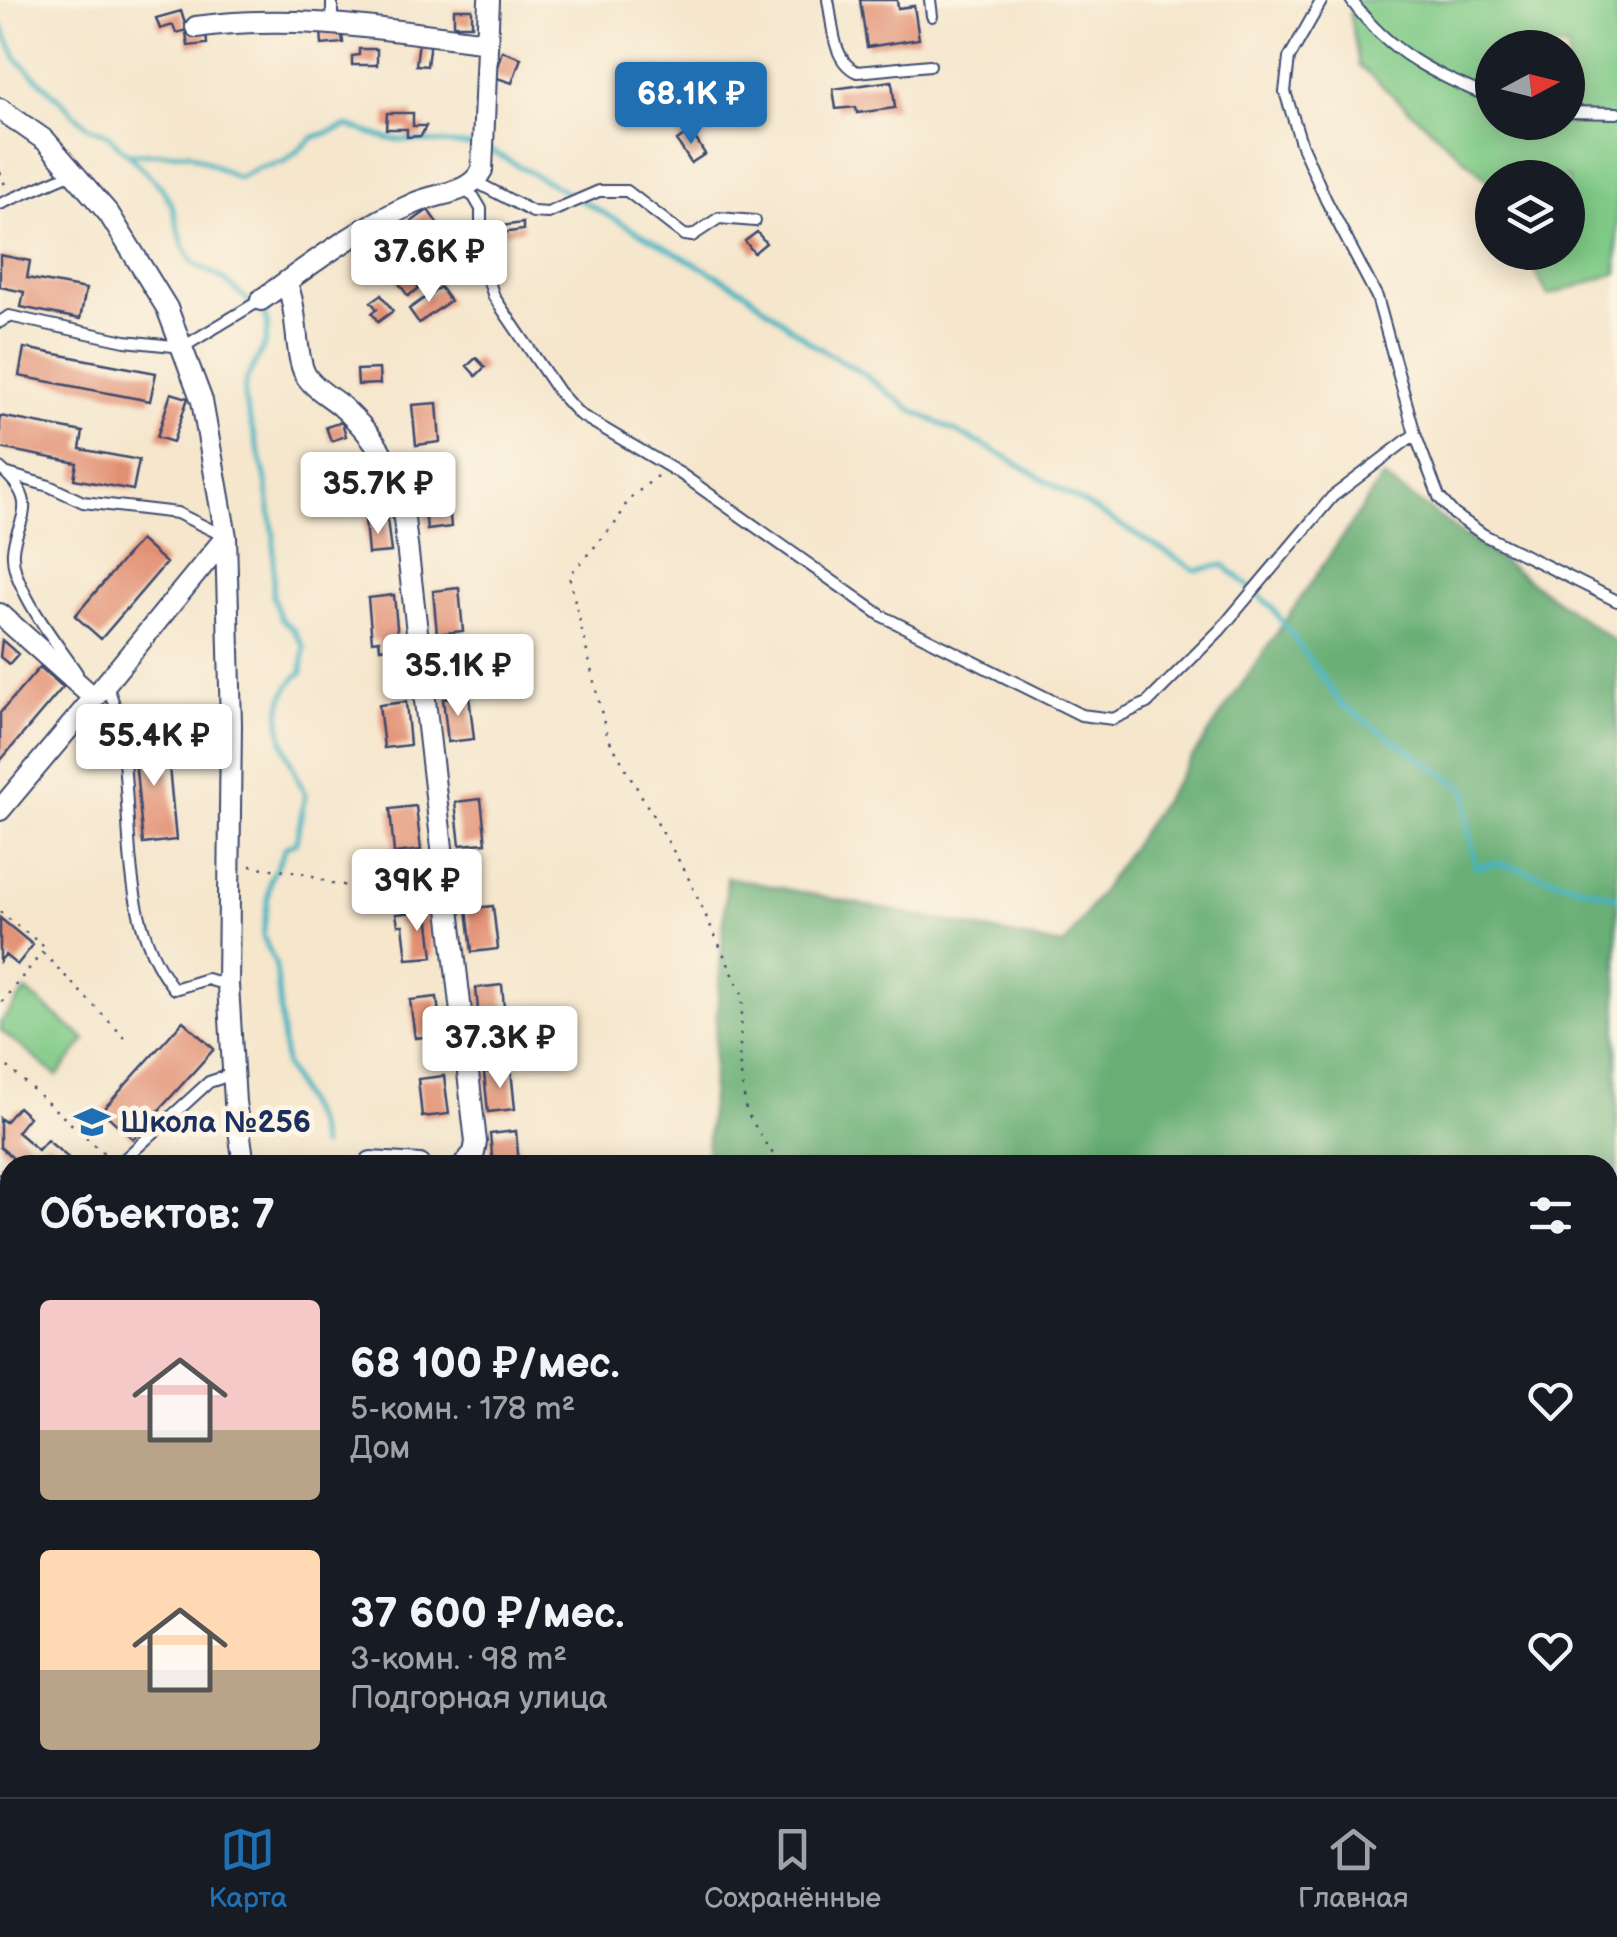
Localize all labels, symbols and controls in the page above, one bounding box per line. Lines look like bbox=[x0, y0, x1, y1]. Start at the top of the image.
north arrow bbox=[1475, 30, 1585, 140]
map controls bbox=[1475, 30, 1585, 270]
pin: 68.1K ₽ bbox=[599, 62, 783, 147]
text: 68.1K ₽ bbox=[637, 75, 745, 114]
button: layers bbox=[1475, 160, 1585, 270]
pin: 37.6K ₽ bbox=[337, 220, 521, 305]
text: 37.6K ₽ bbox=[373, 233, 485, 272]
pin: 35.7K ₽ bbox=[286, 452, 470, 537]
text: 35.7K ₽ bbox=[323, 465, 433, 504]
pin: 35.1K ₽ bbox=[366, 634, 550, 719]
text: 35.1K ₽ bbox=[405, 647, 511, 686]
pin: 55.4K ₽ bbox=[62, 704, 246, 789]
text: 55.4K ₽ bbox=[98, 717, 210, 756]
pin: 39K ₽ bbox=[347, 849, 487, 934]
text: 39K ₽ bbox=[374, 862, 460, 901]
pin: 37.3K ₽ bbox=[408, 1006, 592, 1091]
text: 37.3K ₽ bbox=[444, 1019, 556, 1058]
school or university icon: Школа №256 bbox=[73, 1103, 111, 1141]
place label: Школа №256 bbox=[120, 1105, 311, 1141]
icon: filters bbox=[1523, 1188, 1578, 1243]
text: Объектов: 7 bbox=[40, 1190, 275, 1241]
text: 68 100 ₽/мес. bbox=[350, 1339, 620, 1390]
icon: home bbox=[120, 1340, 240, 1460]
icon: heart bbox=[1523, 1373, 1578, 1428]
text: 5-комн. · 178 m² bbox=[350, 1390, 575, 1429]
text: Дом bbox=[350, 1429, 410, 1468]
text: 37 600 ₽/мес. bbox=[350, 1589, 625, 1640]
icon: home bbox=[120, 1590, 240, 1710]
icon: heart bbox=[1523, 1623, 1578, 1678]
text: 3-комн. · 98 m² bbox=[350, 1640, 567, 1679]
text: Подгорная улица bbox=[350, 1679, 608, 1718]
tab: Карта bbox=[208, 1822, 287, 1915]
tab: Сохранённые bbox=[704, 1822, 881, 1915]
tab: Главная bbox=[1298, 1822, 1409, 1915]

